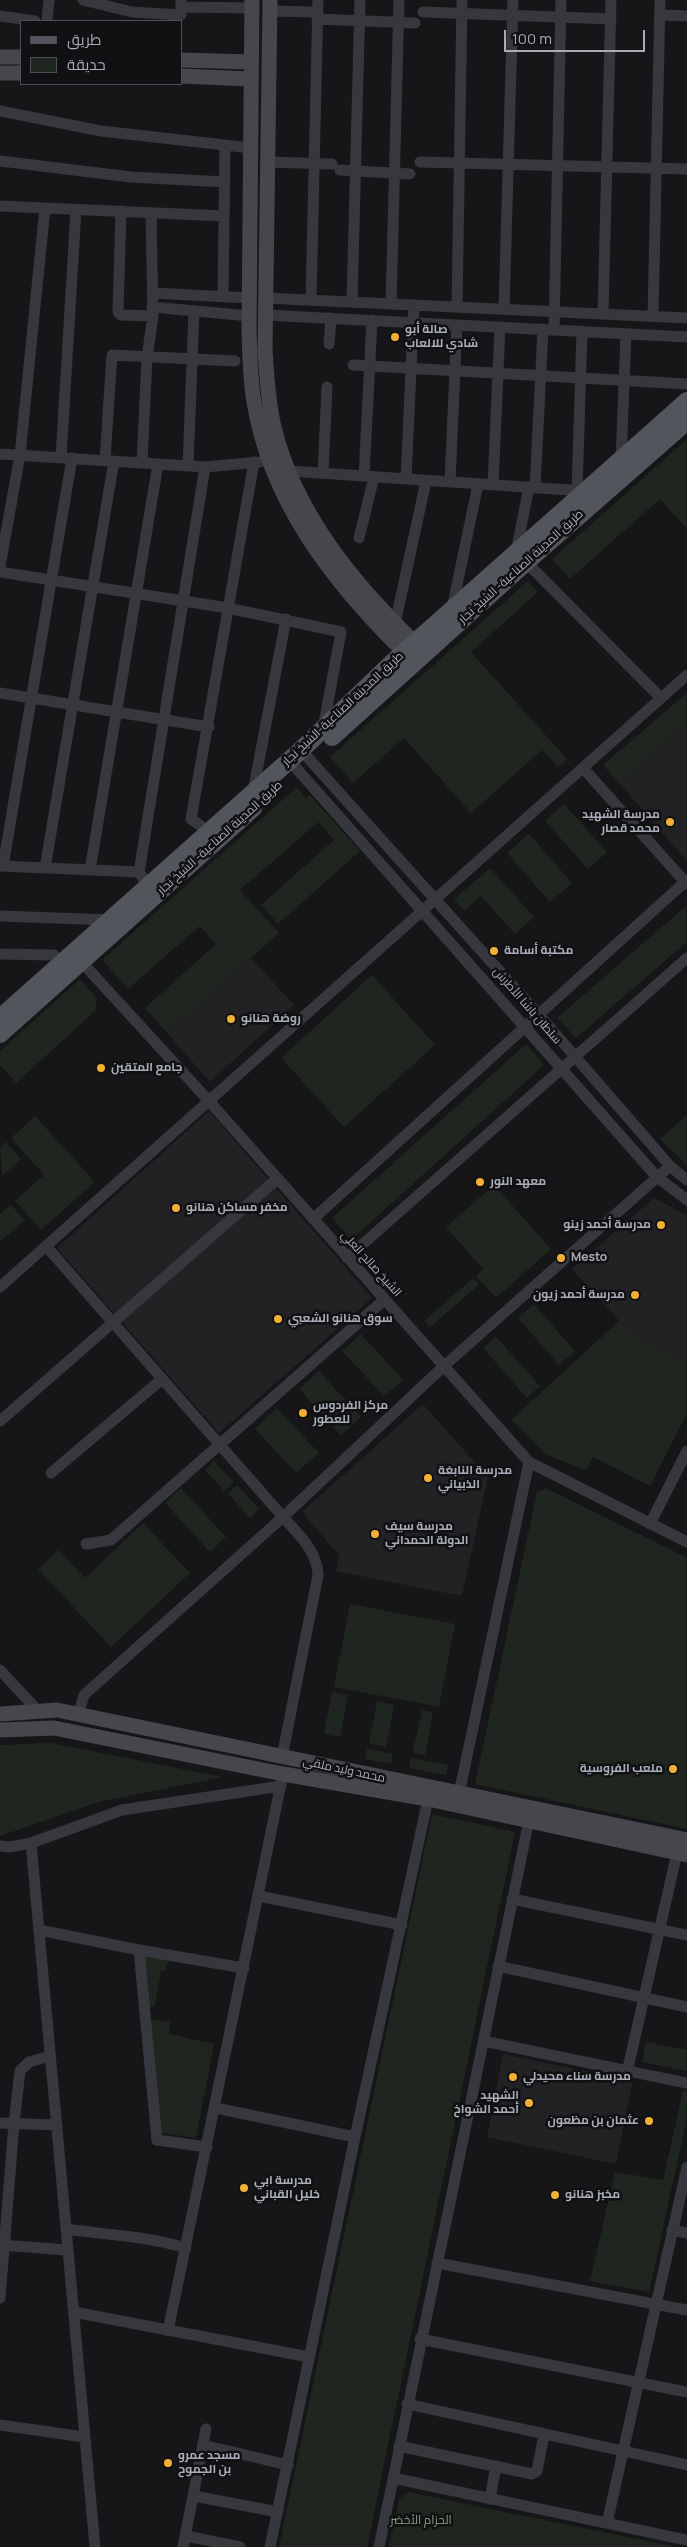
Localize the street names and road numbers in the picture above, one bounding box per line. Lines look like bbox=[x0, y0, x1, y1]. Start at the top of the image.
street label: طريق المدينة الصناعية- الشيخ نجار bbox=[456, 507, 586, 627]
street label: طريق المدينة الصناعية-الشيخ نجار bbox=[279, 649, 407, 769]
street label: طريق المدينة الصناعية- الشيخ نجار bbox=[155, 778, 285, 898]
street label: سلطان باشا الأطرش bbox=[490, 965, 564, 1047]
street label: الشيخ صالح العلي bbox=[338, 1228, 404, 1300]
street label: محمد وليد ملقي bbox=[302, 1754, 386, 1786]

